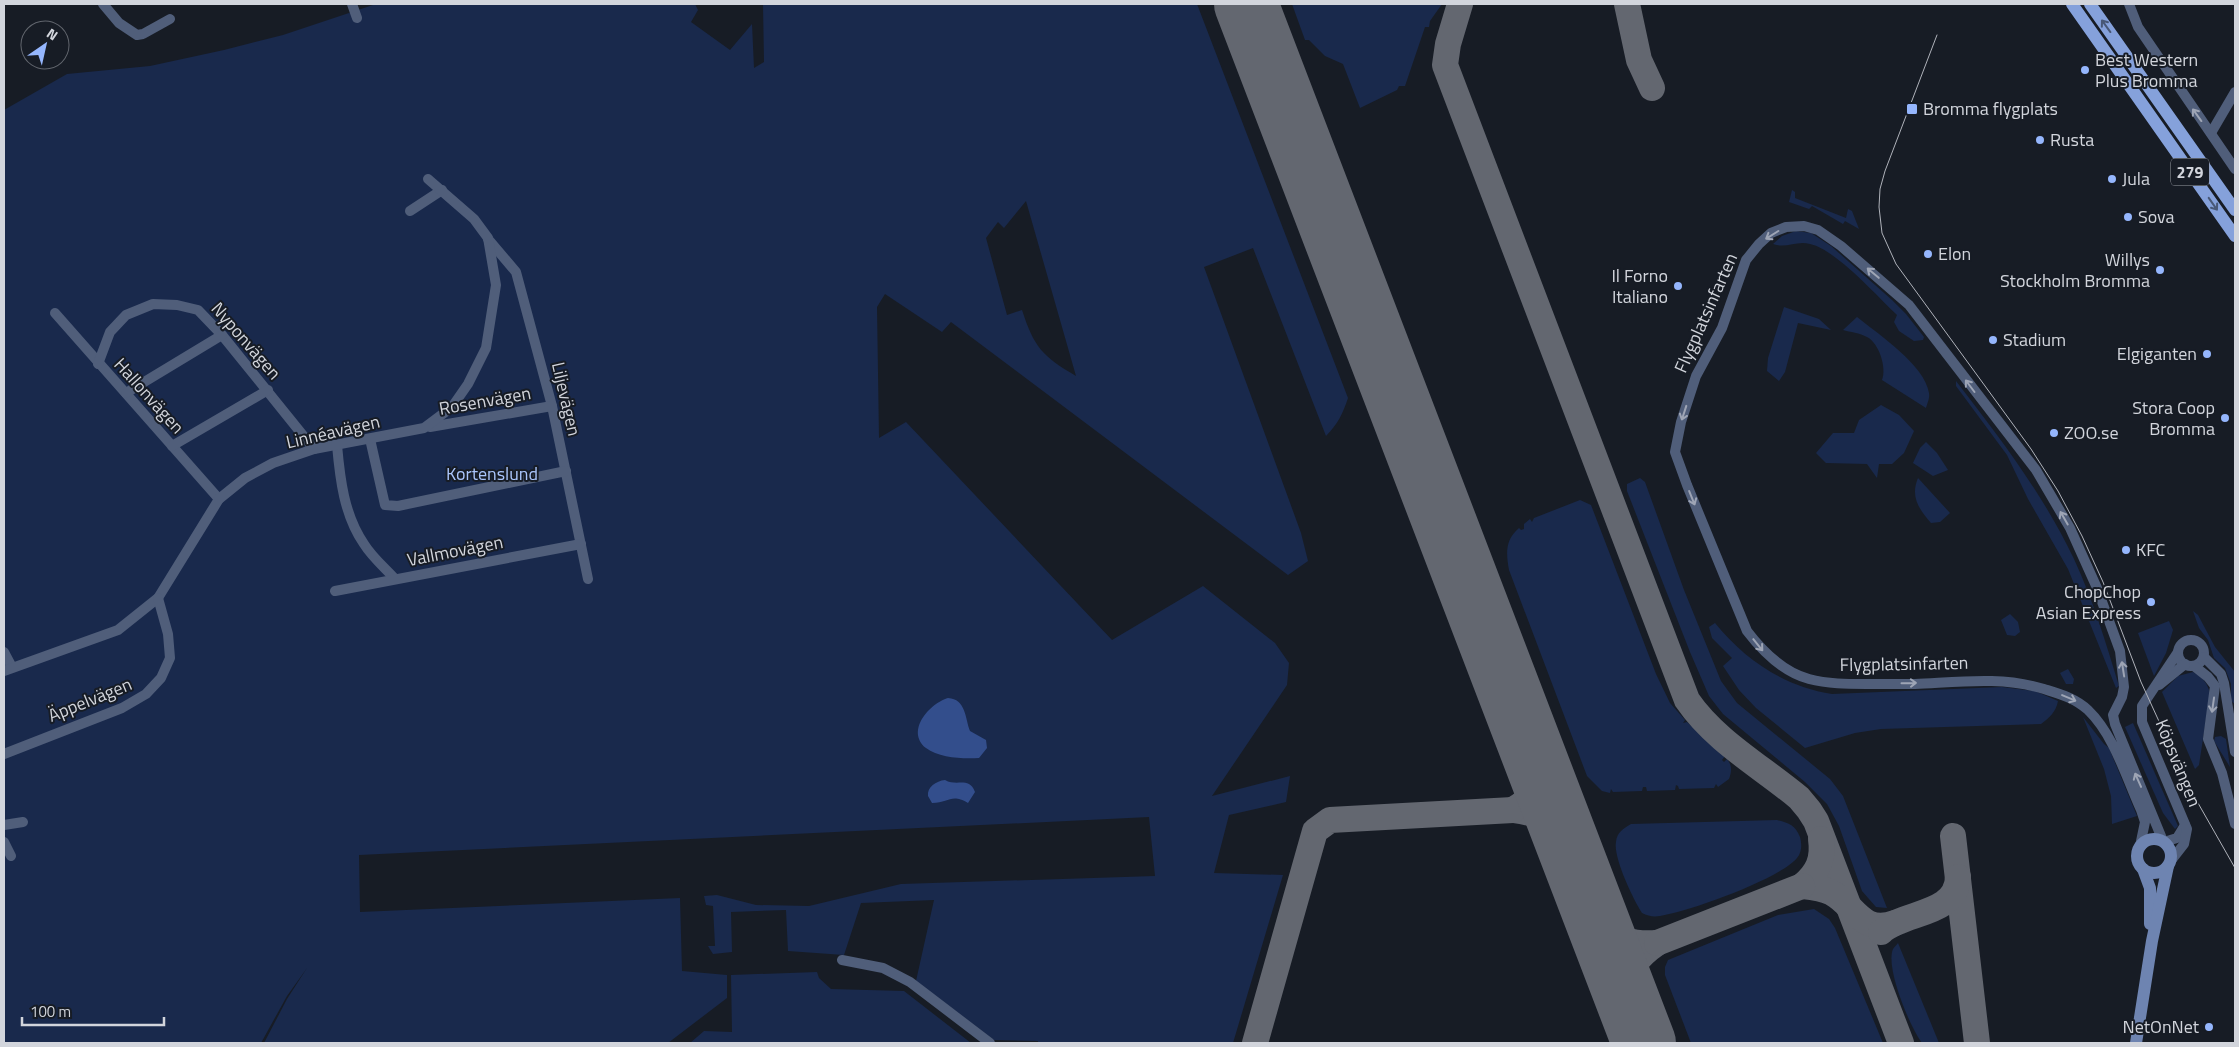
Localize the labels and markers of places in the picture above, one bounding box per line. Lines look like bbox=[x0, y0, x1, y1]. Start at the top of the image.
place label: Best Western Plus Bromma bbox=[2095, 46, 2198, 94]
marker: Best Western Plus Bromma bbox=[2079, 64, 2091, 76]
place label: Bromma flygplats bbox=[1923, 95, 2058, 122]
marker: Bromma flygplats bbox=[1905, 102, 1919, 116]
place label: Rusta bbox=[2050, 126, 2094, 153]
marker: Rusta bbox=[2034, 134, 2046, 146]
place label: Jula bbox=[2122, 165, 2150, 192]
marker: Jula bbox=[2106, 173, 2118, 185]
place label: Sova bbox=[2138, 203, 2175, 230]
marker: Sova bbox=[2122, 211, 2134, 223]
place label: Elon bbox=[1938, 240, 1971, 267]
place label: Willys Stockholm Bromma bbox=[2000, 246, 2150, 294]
marker: Elon bbox=[1922, 248, 1934, 260]
place label: Il Forno Italiano bbox=[1611, 262, 1668, 310]
marker: Willys Stockholm Bromma bbox=[2154, 264, 2166, 276]
marker: Il Forno Italiano bbox=[1672, 280, 1684, 292]
place label: Stadium bbox=[2003, 326, 2066, 353]
marker: Stadium bbox=[1987, 334, 1999, 346]
place label: Elgiganten bbox=[2117, 340, 2197, 367]
marker: Elgiganten bbox=[2201, 348, 2213, 360]
place label: Stora Coop Bromma bbox=[2132, 394, 2215, 442]
marker: Stora Coop Bromma bbox=[2219, 412, 2231, 424]
place label: ZOO.se bbox=[2064, 419, 2118, 446]
marker: ZOO.se bbox=[2048, 427, 2060, 439]
place label: KFC bbox=[2136, 536, 2166, 563]
marker: KFC bbox=[2120, 544, 2132, 556]
place label: ChopChop Asian Express bbox=[2036, 578, 2141, 626]
marker: ChopChop Asian Express bbox=[2145, 596, 2157, 608]
place label: NetOnNet bbox=[2123, 1013, 2200, 1040]
marker: NetOnNet bbox=[2203, 1021, 2215, 1033]

